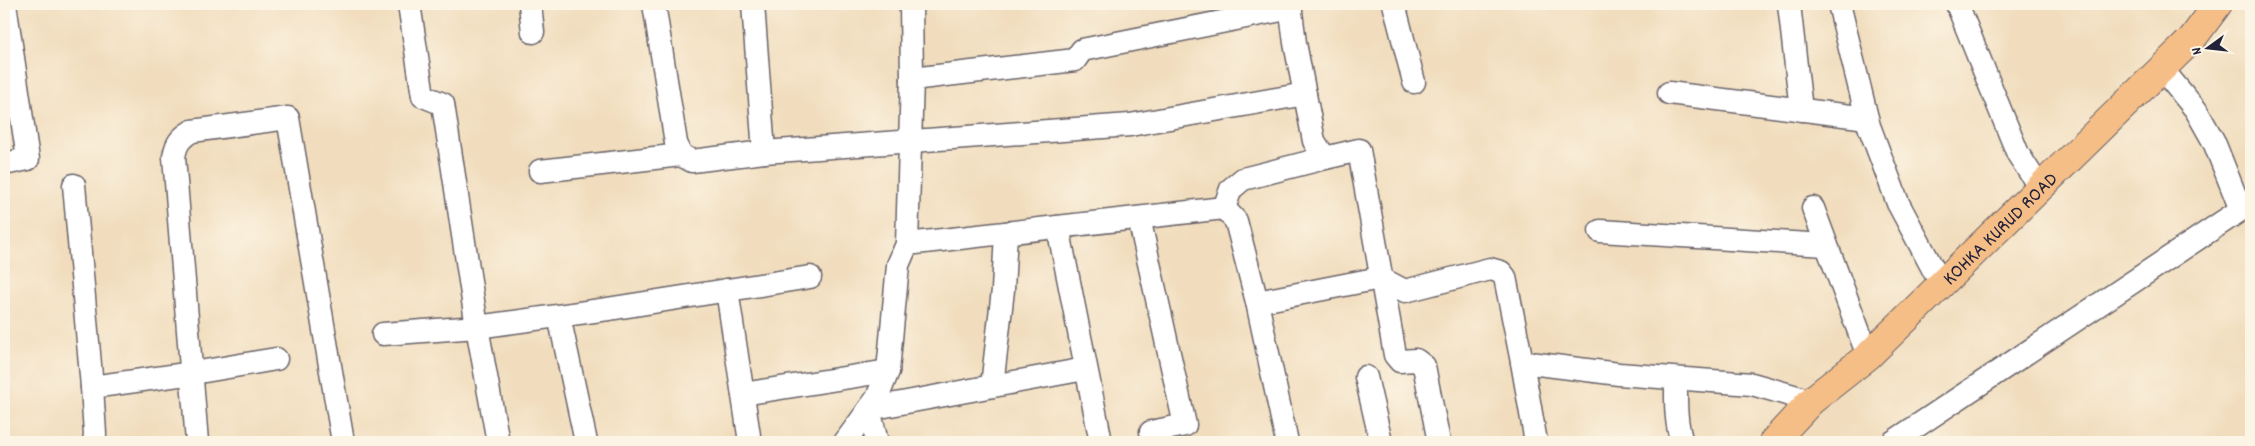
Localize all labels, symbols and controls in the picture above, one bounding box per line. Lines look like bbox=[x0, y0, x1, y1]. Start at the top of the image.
north arrow bbox=[2182, 22, 2232, 72]
text: N bbox=[2187, 45, 2208, 57]
street label: KOHKA KURUD ROAD bbox=[1937, 167, 2065, 293]

